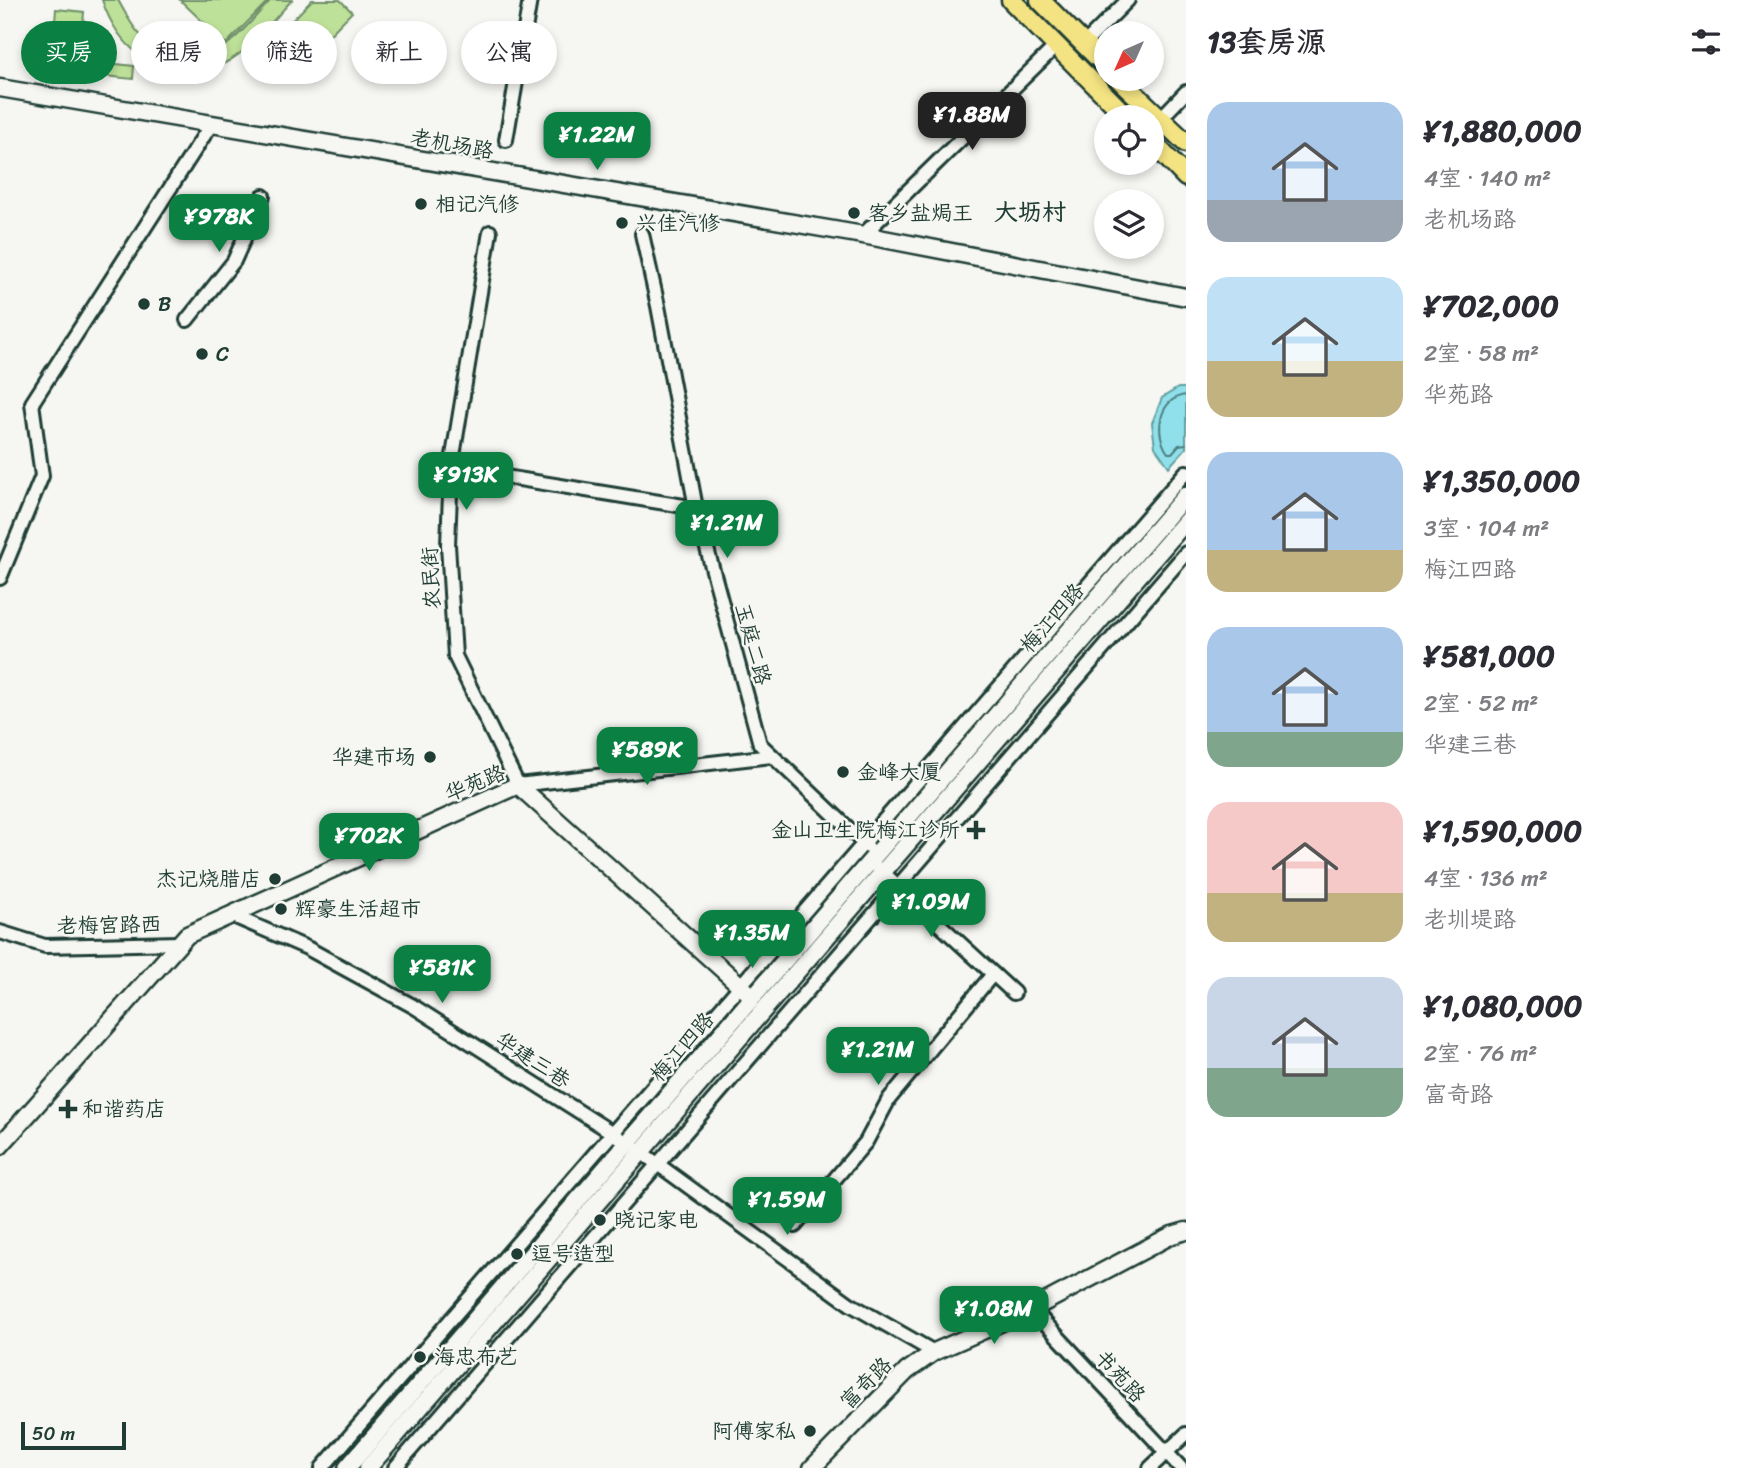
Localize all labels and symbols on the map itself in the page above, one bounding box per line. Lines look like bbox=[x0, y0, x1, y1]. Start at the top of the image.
north arrow bbox=[1094, 21, 1164, 91]
pin: ¥1.88M bbox=[915, 92, 1029, 152]
pin: ¥1.22M bbox=[540, 113, 654, 172]
street label: 老机场路 bbox=[407, 118, 497, 170]
place label: 相记汽修 bbox=[435, 185, 519, 223]
district label: 大坜村 bbox=[994, 191, 1066, 233]
pin: ¥978K bbox=[170, 194, 268, 254]
place label: 客乡盐焗王 bbox=[868, 194, 973, 232]
marker: 相记汽修 bbox=[413, 196, 429, 212]
place label: 兴佳汽修 bbox=[636, 204, 720, 242]
marker: 客乡盐焗王 bbox=[846, 205, 862, 221]
marker: 兴佳汽修 bbox=[614, 215, 630, 231]
place label: B bbox=[158, 285, 171, 323]
marker: B bbox=[136, 296, 152, 312]
place label: C bbox=[216, 335, 229, 373]
marker: C bbox=[194, 346, 210, 362]
pin: ¥913K bbox=[417, 452, 515, 512]
pin: ¥1.21M bbox=[670, 500, 784, 560]
street label: 农民街 bbox=[410, 546, 452, 610]
street label: 梅江四路 bbox=[1010, 574, 1094, 662]
street label: 玉庭二路 bbox=[724, 599, 782, 689]
pin: ¥589K bbox=[598, 728, 696, 787]
place label: 华建市场 bbox=[332, 738, 416, 776]
marker: 华建市场 bbox=[422, 749, 438, 765]
place label: 金峰大厦 bbox=[857, 753, 941, 791]
street label: 华苑路 bbox=[439, 754, 511, 812]
marker: 金峰大厦 bbox=[835, 764, 851, 780]
place label: 金山卫生院梅江诊所 bbox=[771, 811, 960, 849]
pin: ¥702K bbox=[320, 814, 418, 873]
marker: 金山卫生院梅江诊所 bbox=[966, 820, 986, 840]
place label: 杰记烧腊店 bbox=[156, 860, 261, 898]
marker: 杰记烧腊店 bbox=[267, 871, 283, 887]
pin: ¥1.09M bbox=[874, 880, 988, 939]
place label: 辉豪生活超市 bbox=[295, 890, 421, 928]
marker: 辉豪生活超市 bbox=[273, 901, 289, 917]
street label: 老梅宮路西 bbox=[56, 905, 162, 945]
pin: ¥1.35M bbox=[695, 911, 809, 970]
pin: ¥581K bbox=[393, 946, 491, 1005]
street label: 梅江四路 bbox=[640, 1003, 724, 1091]
street label: 华建三巷 bbox=[487, 1021, 579, 1099]
pin: ¥1.21M bbox=[821, 1028, 935, 1087]
place label: 和谐药店 bbox=[82, 1090, 166, 1128]
marker: 和谐药店 bbox=[60, 1101, 76, 1117]
pin: ¥1.59M bbox=[730, 1178, 844, 1237]
place label: 晓记家电 bbox=[614, 1201, 698, 1239]
marker: 晓记家电 bbox=[592, 1212, 608, 1228]
place label: 逗号造型 bbox=[531, 1235, 615, 1273]
marker: 逗号造型 bbox=[509, 1246, 525, 1262]
pin: ¥1.08M bbox=[937, 1286, 1051, 1346]
place label: 海忠布艺 bbox=[434, 1338, 518, 1376]
street label: 书苑路 bbox=[1085, 1340, 1155, 1412]
street label: 富奇路 bbox=[830, 1347, 902, 1419]
marker: 海忠布艺 bbox=[412, 1349, 428, 1365]
place label: 阿傅家私 bbox=[712, 1412, 796, 1450]
scale bar bbox=[21, 1419, 126, 1451]
marker: 阿傅家私 bbox=[802, 1423, 818, 1439]

